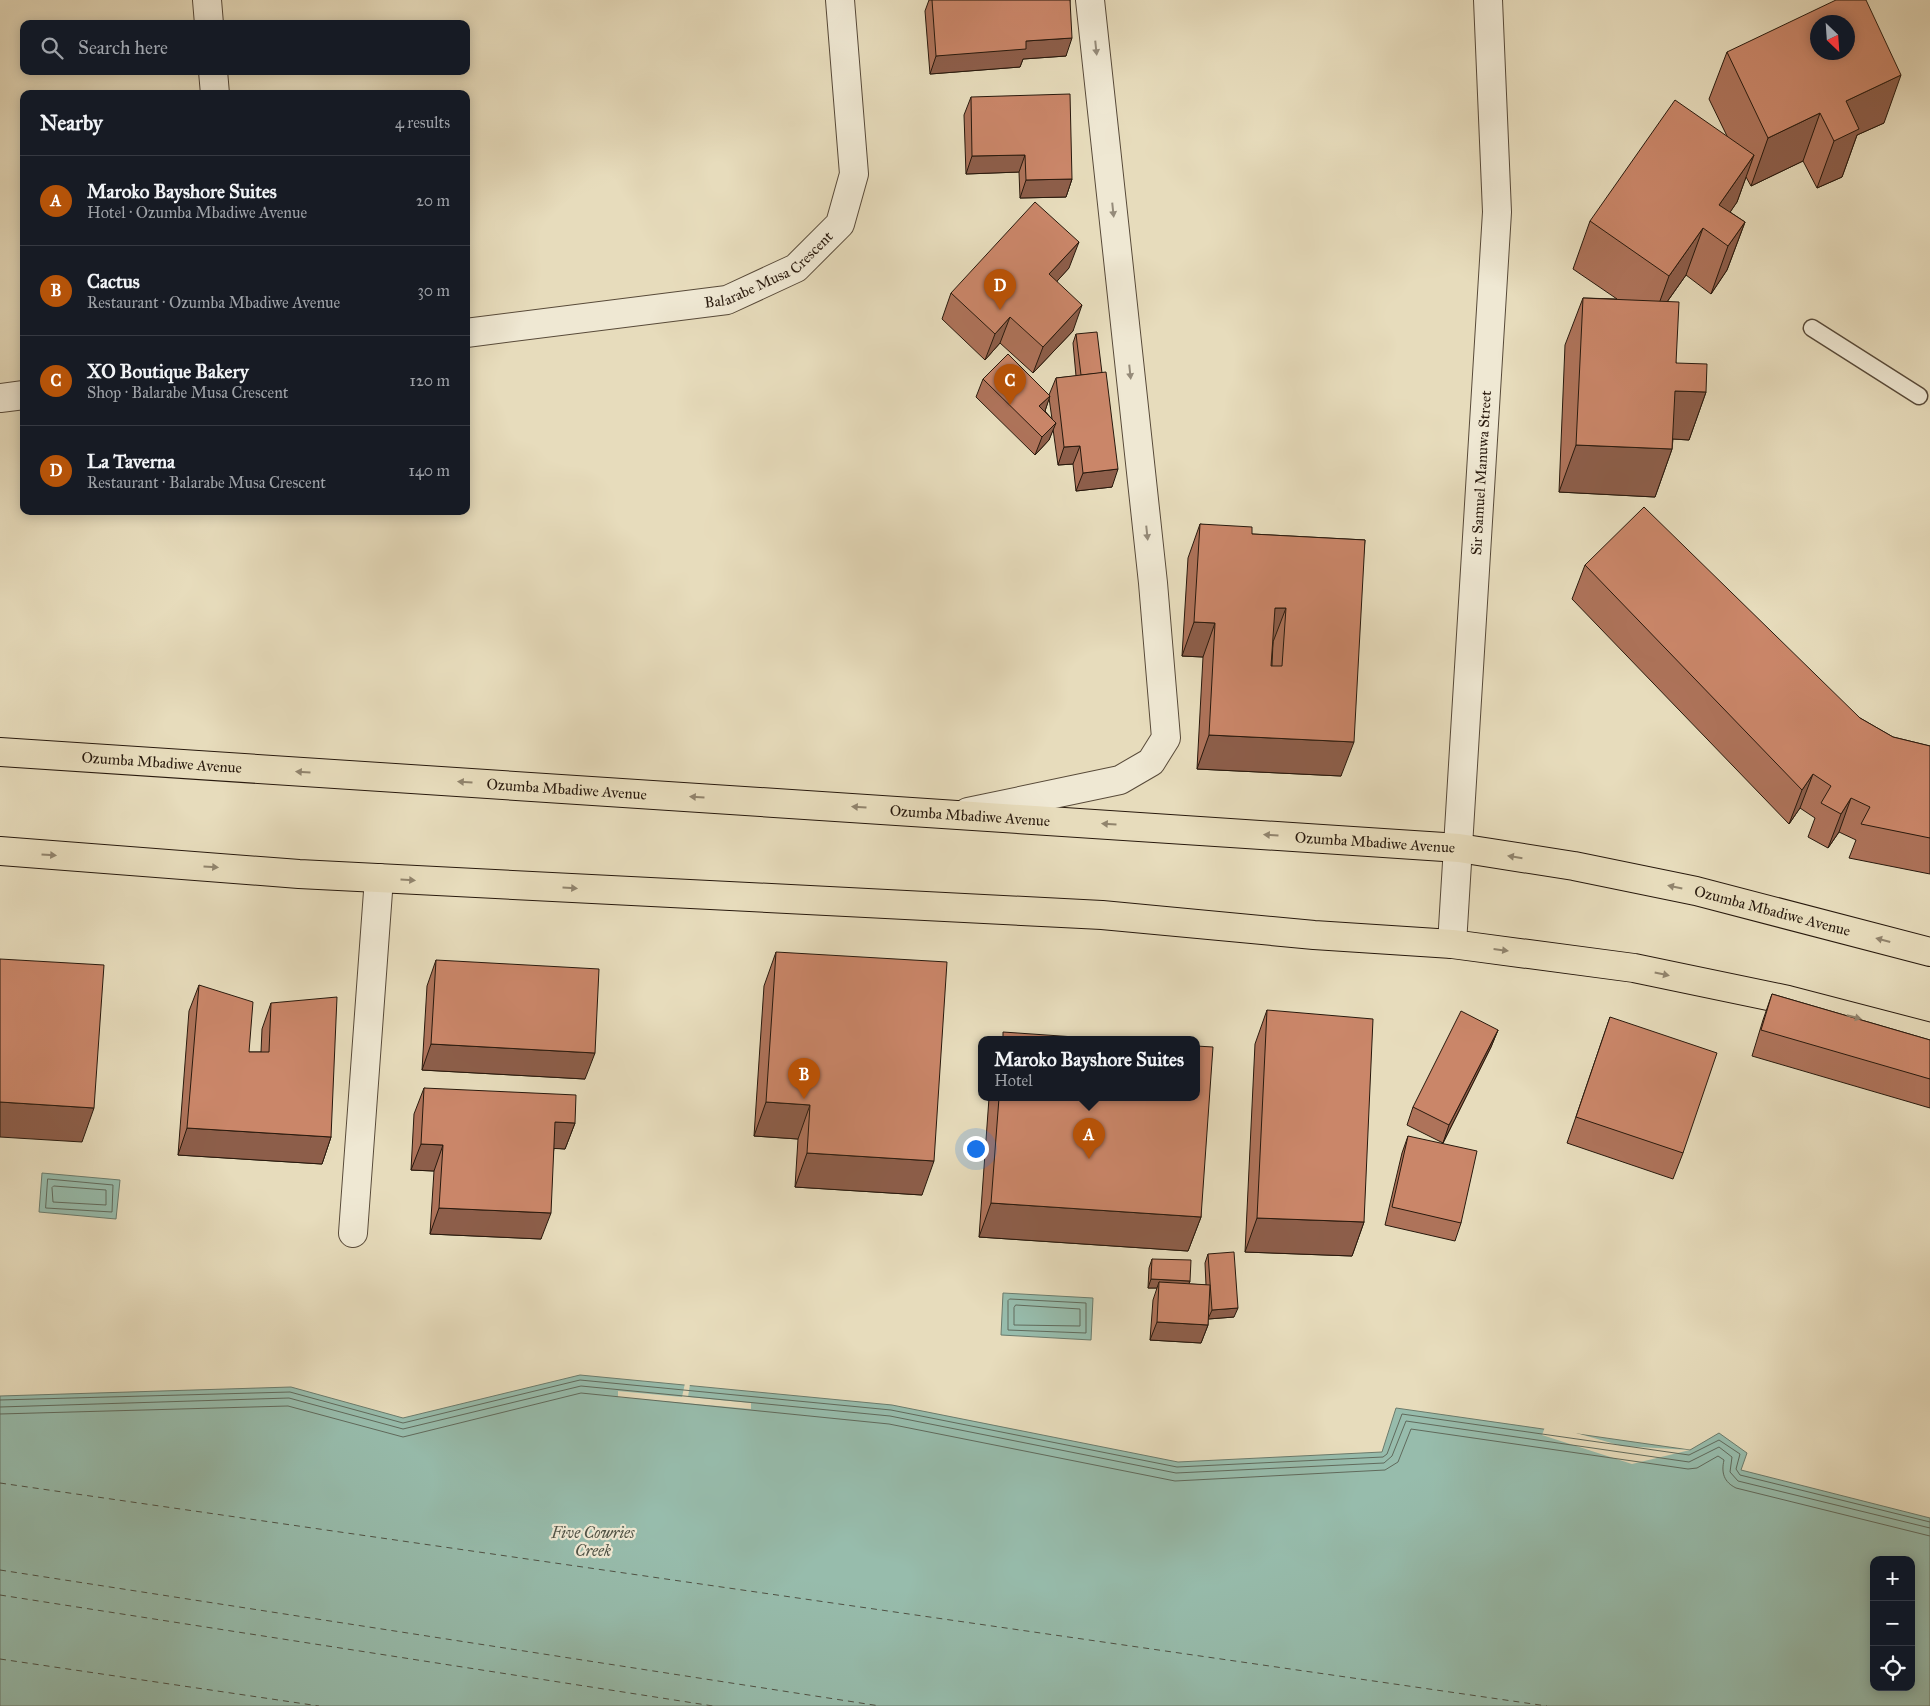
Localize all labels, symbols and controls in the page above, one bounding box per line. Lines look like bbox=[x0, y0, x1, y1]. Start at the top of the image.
north arrow bbox=[1810, 15, 1855, 60]
search box bbox=[20, 20, 470, 75]
icon: search bbox=[38, 34, 66, 62]
text: Search here bbox=[78, 36, 168, 59]
one-way arrow bbox=[1092, 41, 1100, 57]
text: Nearby bbox=[40, 110, 103, 136]
text: 4 results bbox=[395, 113, 450, 132]
text: Maroko Bayshore Suites bbox=[87, 180, 277, 203]
text: A bbox=[51, 191, 61, 210]
text: 20 m bbox=[416, 191, 450, 210]
one-way arrow bbox=[1109, 202, 1117, 218]
text: Hotel · Ozumba Mbadiwe Avenue bbox=[87, 203, 307, 222]
street label: Balarabe Musa Crescent bbox=[703, 227, 837, 312]
pin: D bbox=[984, 269, 1016, 310]
text: Cactus bbox=[87, 270, 140, 293]
text: B bbox=[51, 281, 61, 300]
text: 30 m bbox=[417, 281, 450, 300]
text: Restaurant · Ozumba Mbadiwe Avenue bbox=[87, 293, 340, 312]
text: XO Boutique Bakery bbox=[87, 360, 249, 383]
pin: C bbox=[994, 364, 1026, 405]
one-way arrow bbox=[1126, 364, 1134, 380]
text: C bbox=[51, 371, 61, 390]
text: 120 m bbox=[410, 371, 450, 390]
text: Shop · Balarabe Musa Crescent bbox=[87, 383, 289, 402]
street label: Sir Samuel Manuwa Street bbox=[1467, 389, 1495, 556]
text: La Taverna bbox=[87, 450, 175, 473]
text: D bbox=[50, 461, 62, 480]
text: 140 m bbox=[409, 461, 450, 480]
text: Restaurant · Balarabe Musa Crescent bbox=[87, 473, 326, 492]
one-way arrow bbox=[1143, 526, 1151, 542]
street label: Ozumba Mbadiwe Avenue bbox=[81, 748, 242, 777]
one-way arrow bbox=[295, 768, 311, 776]
street label: Ozumba Mbadiwe Avenue bbox=[486, 775, 648, 804]
one-way arrow bbox=[457, 778, 473, 786]
one-way arrow bbox=[689, 793, 705, 801]
street label: Ozumba Mbadiwe Avenue bbox=[889, 802, 1051, 830]
one-way arrow bbox=[851, 803, 867, 811]
one-way arrow bbox=[1100, 820, 1116, 828]
street label: Ozumba Mbadiwe Avenue bbox=[1294, 828, 1456, 857]
one-way arrow bbox=[1262, 831, 1278, 839]
one-way arrow bbox=[41, 851, 57, 859]
one-way arrow bbox=[1507, 853, 1523, 861]
one-way arrow bbox=[203, 863, 219, 871]
one-way arrow bbox=[400, 876, 416, 884]
one-way arrow bbox=[1666, 882, 1682, 890]
street label: Ozumba Mbadiwe Avenue bbox=[1692, 882, 1852, 940]
one-way arrow bbox=[562, 884, 578, 892]
one-way arrow bbox=[1875, 936, 1890, 944]
one-way arrow bbox=[1493, 946, 1509, 954]
one-way arrow bbox=[1654, 970, 1670, 978]
one-way arrow bbox=[1847, 1014, 1862, 1022]
popup bbox=[978, 1036, 1200, 1101]
text: Maroko Bayshore Suites bbox=[994, 1048, 1184, 1071]
pin: B bbox=[788, 1058, 820, 1099]
text: Hotel bbox=[994, 1071, 1033, 1090]
pin: A bbox=[1073, 1118, 1105, 1159]
your location bbox=[963, 1136, 989, 1162]
water label: Five Cowries Creek bbox=[550, 1523, 635, 1560]
map controls bbox=[1870, 1556, 1915, 1691]
button: + bbox=[1870, 1556, 1915, 1601]
button: − bbox=[1870, 1601, 1915, 1646]
button: locate bbox=[1870, 1646, 1915, 1691]

